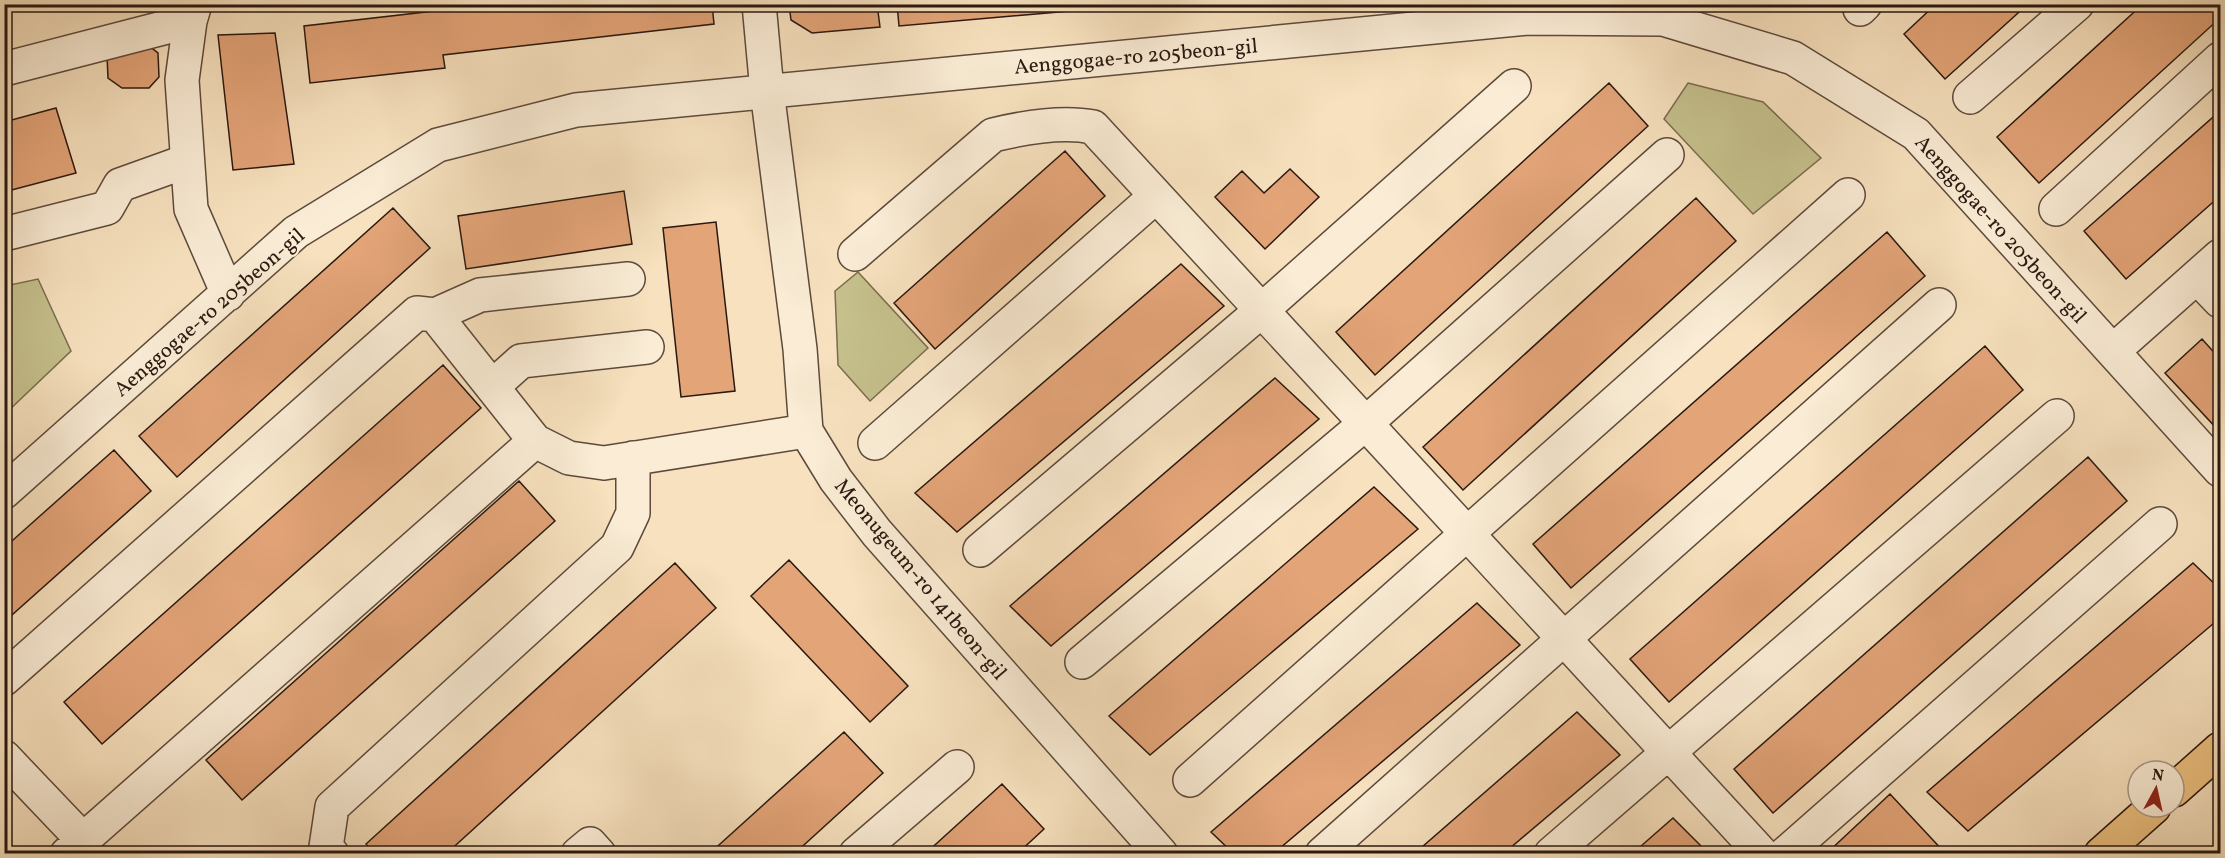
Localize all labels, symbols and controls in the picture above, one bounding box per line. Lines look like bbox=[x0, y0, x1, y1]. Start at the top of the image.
street label: Aenggogae-ro 205beon-gil bbox=[1013, 32, 1259, 83]
street label: Aenggogae-ro 205beon-gil bbox=[1907, 129, 2092, 331]
street label: Aenggogae-ro 205beon-gil bbox=[108, 222, 312, 404]
street label: Meonugeum-ro 141beon-gil bbox=[827, 473, 1013, 687]
north arrow bbox=[2126, 759, 2186, 819]
text: N bbox=[2151, 764, 2165, 788]

